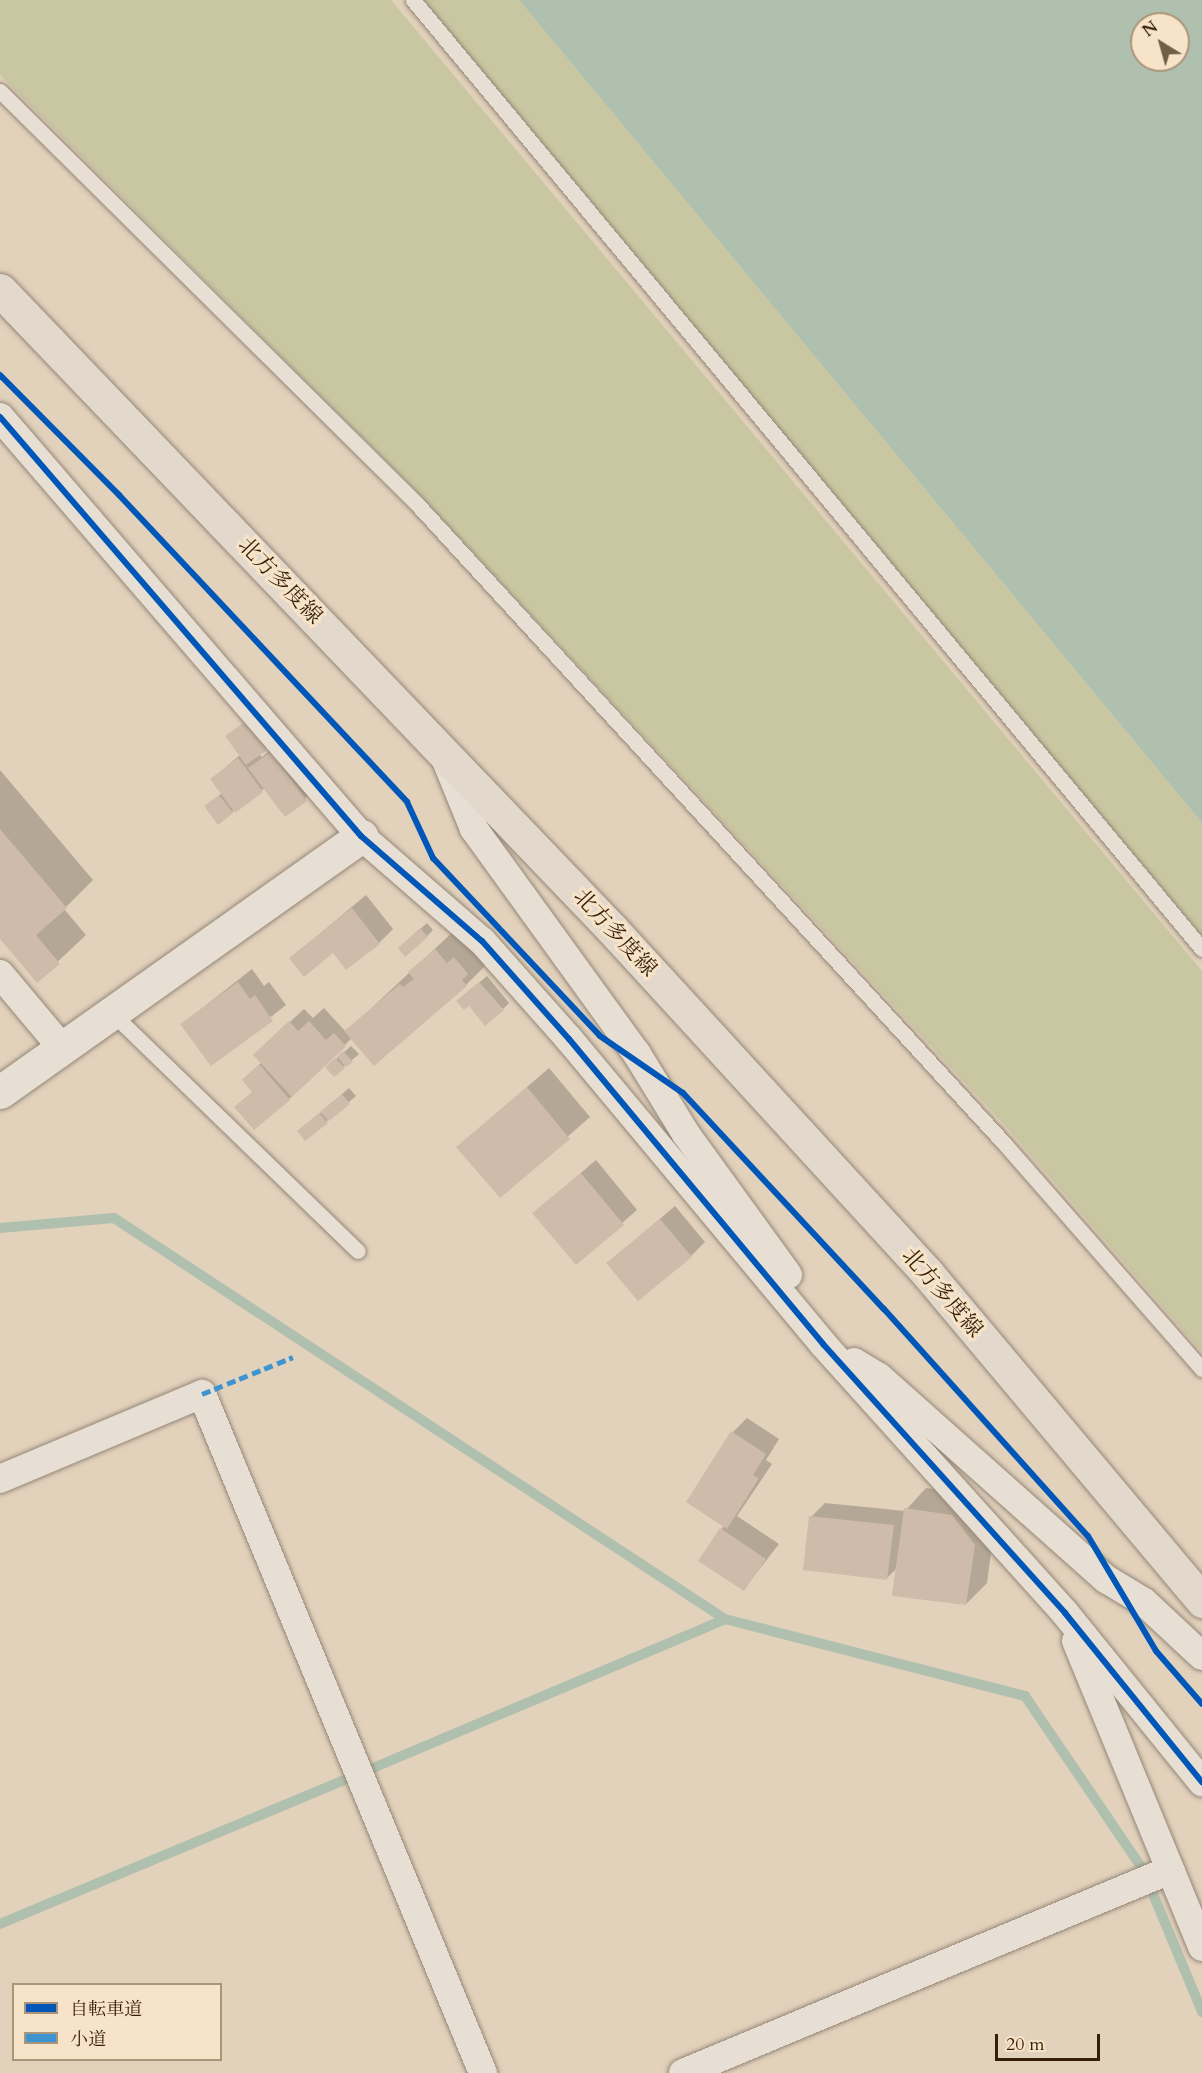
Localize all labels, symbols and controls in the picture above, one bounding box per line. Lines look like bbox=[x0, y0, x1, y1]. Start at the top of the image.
north arrow bbox=[1130, 12, 1190, 72]
text: N bbox=[1138, 16, 1163, 42]
street label: 北方多度線 bbox=[232, 532, 328, 630]
street label: 北方多度線 bbox=[568, 884, 662, 982]
street label: 北方多度線 bbox=[896, 1243, 988, 1343]
legend bbox=[12, 1983, 222, 2061]
text: 自転車道 bbox=[70, 1997, 142, 2022]
scale bar bbox=[998, 2022, 1103, 2060]
text: 小道 bbox=[70, 2027, 106, 2052]
text: 20 m bbox=[1006, 2032, 1045, 2057]

